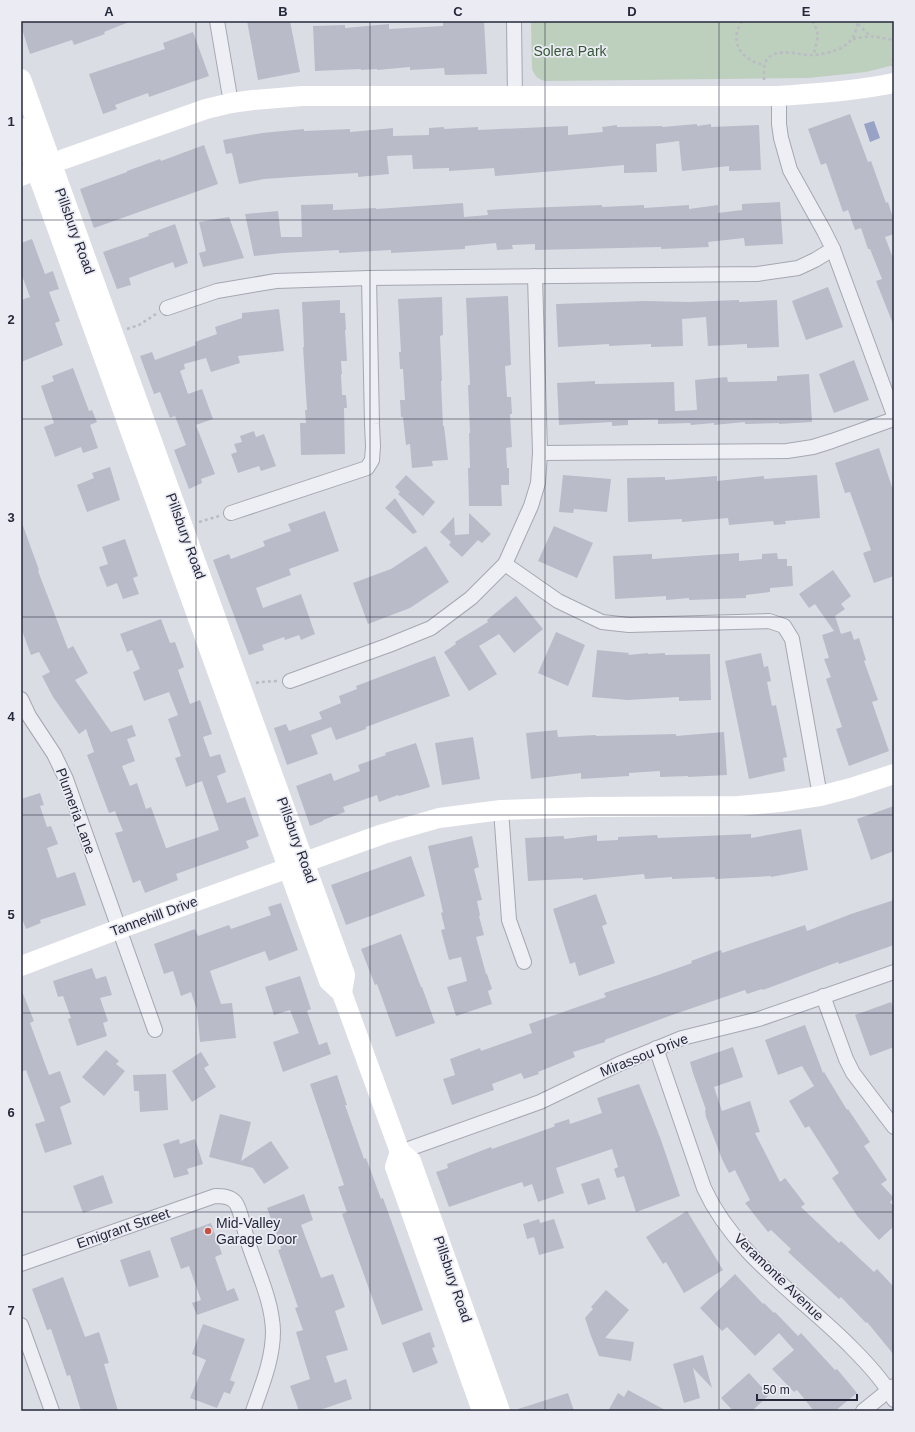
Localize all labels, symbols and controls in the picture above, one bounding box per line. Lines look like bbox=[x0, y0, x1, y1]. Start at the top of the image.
text: A bbox=[104, 4, 114, 19]
text: B bbox=[278, 4, 288, 19]
text: C bbox=[453, 4, 463, 19]
text: D bbox=[627, 4, 637, 19]
text: E bbox=[802, 4, 811, 19]
park label: Solera Park bbox=[533, 43, 608, 59]
text: 1 bbox=[7, 114, 15, 129]
street label: Pillsbury Road bbox=[52, 186, 98, 276]
text: 2 bbox=[7, 312, 15, 327]
street label: Pillsbury Road bbox=[163, 491, 209, 581]
text: 3 bbox=[7, 510, 15, 525]
text: 4 bbox=[7, 709, 15, 724]
street label: Plumeria Lane bbox=[53, 766, 99, 856]
street label: Pillsbury Road bbox=[274, 795, 320, 885]
street label: Tannehill Drive bbox=[108, 893, 200, 939]
text: 5 bbox=[7, 907, 15, 922]
street label: Mirassou Drive bbox=[598, 1030, 690, 1080]
text: 6 bbox=[7, 1105, 15, 1120]
street label: Emigrant Street bbox=[74, 1205, 172, 1251]
place label: Mid-Valley Garage Door bbox=[216, 1215, 297, 1247]
marker: Mid-Valley Garage Door bbox=[203, 1226, 213, 1236]
street label: Veramonte Avenue bbox=[731, 1230, 827, 1324]
street label: Pillsbury Road bbox=[431, 1234, 475, 1324]
text: 7 bbox=[7, 1303, 15, 1318]
scale bar bbox=[757, 1376, 857, 1402]
text: 50 m bbox=[763, 1383, 790, 1397]

